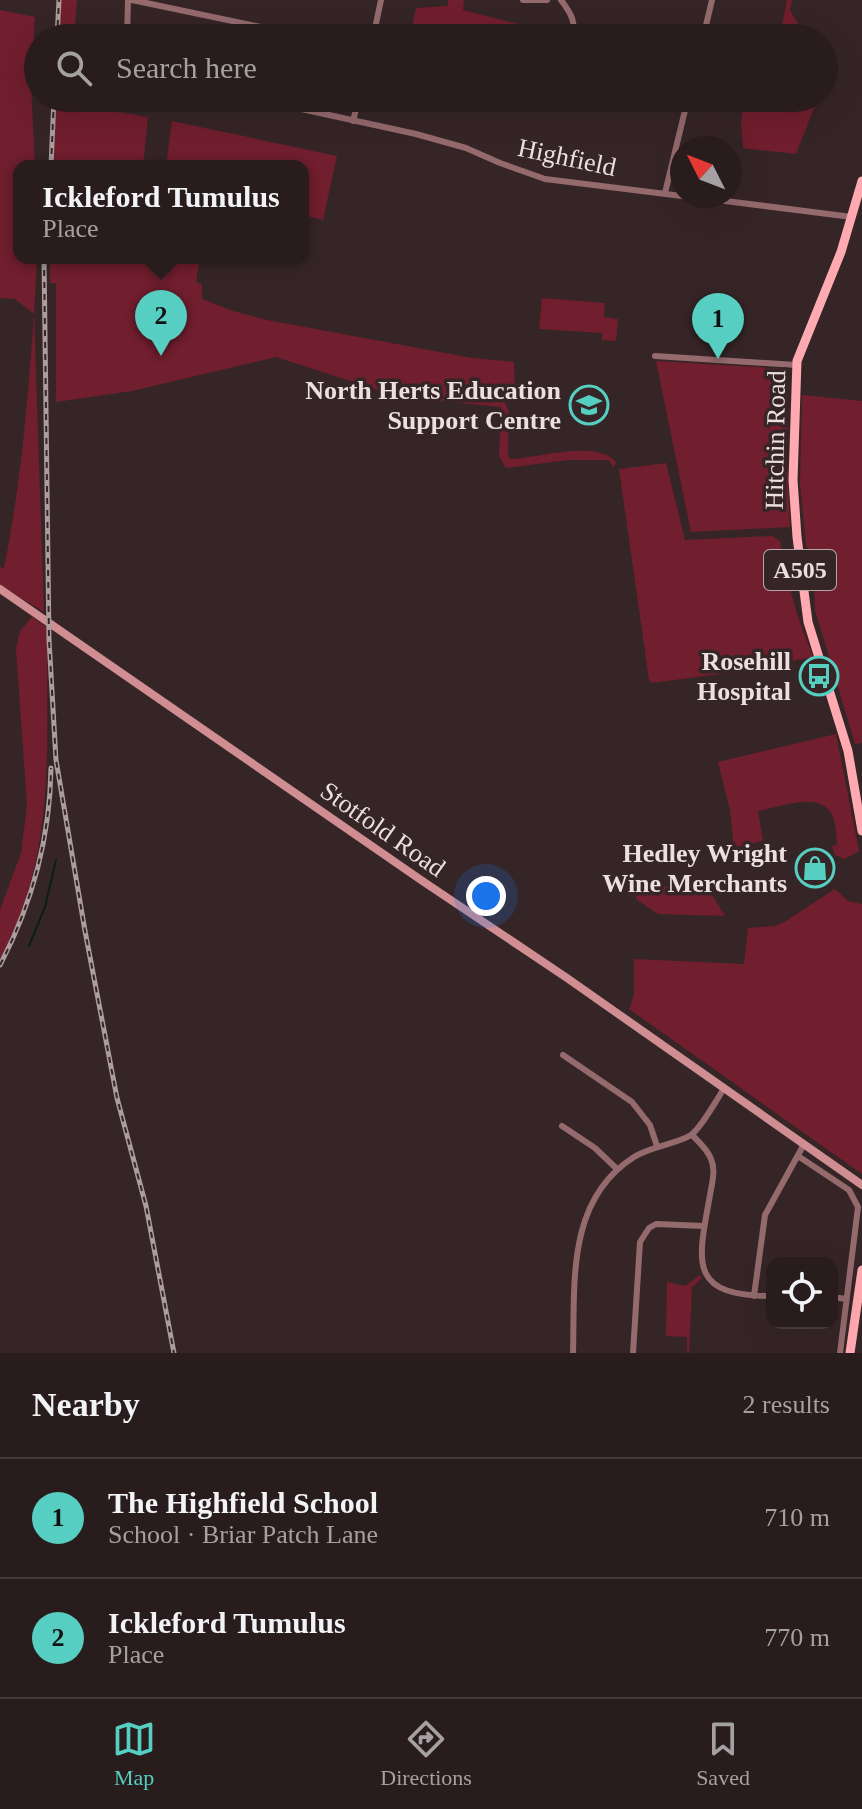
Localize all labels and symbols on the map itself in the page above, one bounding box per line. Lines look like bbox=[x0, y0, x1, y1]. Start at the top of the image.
street label: Highfield bbox=[515, 133, 619, 182]
north arrow bbox=[670, 136, 742, 208]
pin: 2 bbox=[135, 290, 187, 356]
pin: 1 bbox=[692, 293, 744, 359]
street label: Hitchin Road bbox=[760, 370, 791, 510]
place label: North Herts Education Support Centre bbox=[305, 376, 562, 435]
school or university icon: North Herts Education Support Centre bbox=[568, 384, 610, 426]
road number: A505 bbox=[764, 550, 836, 590]
place label: Rosehill Hospital bbox=[697, 647, 791, 706]
bus stop icon: Rosehill Hospital bbox=[798, 655, 840, 697]
street label: Stotfold Road bbox=[315, 776, 450, 883]
place label: Hedley Wright Wine Merchants bbox=[602, 839, 787, 898]
shop icon: Hedley Wright Wine Merchants bbox=[794, 847, 836, 889]
your location bbox=[466, 876, 506, 916]

